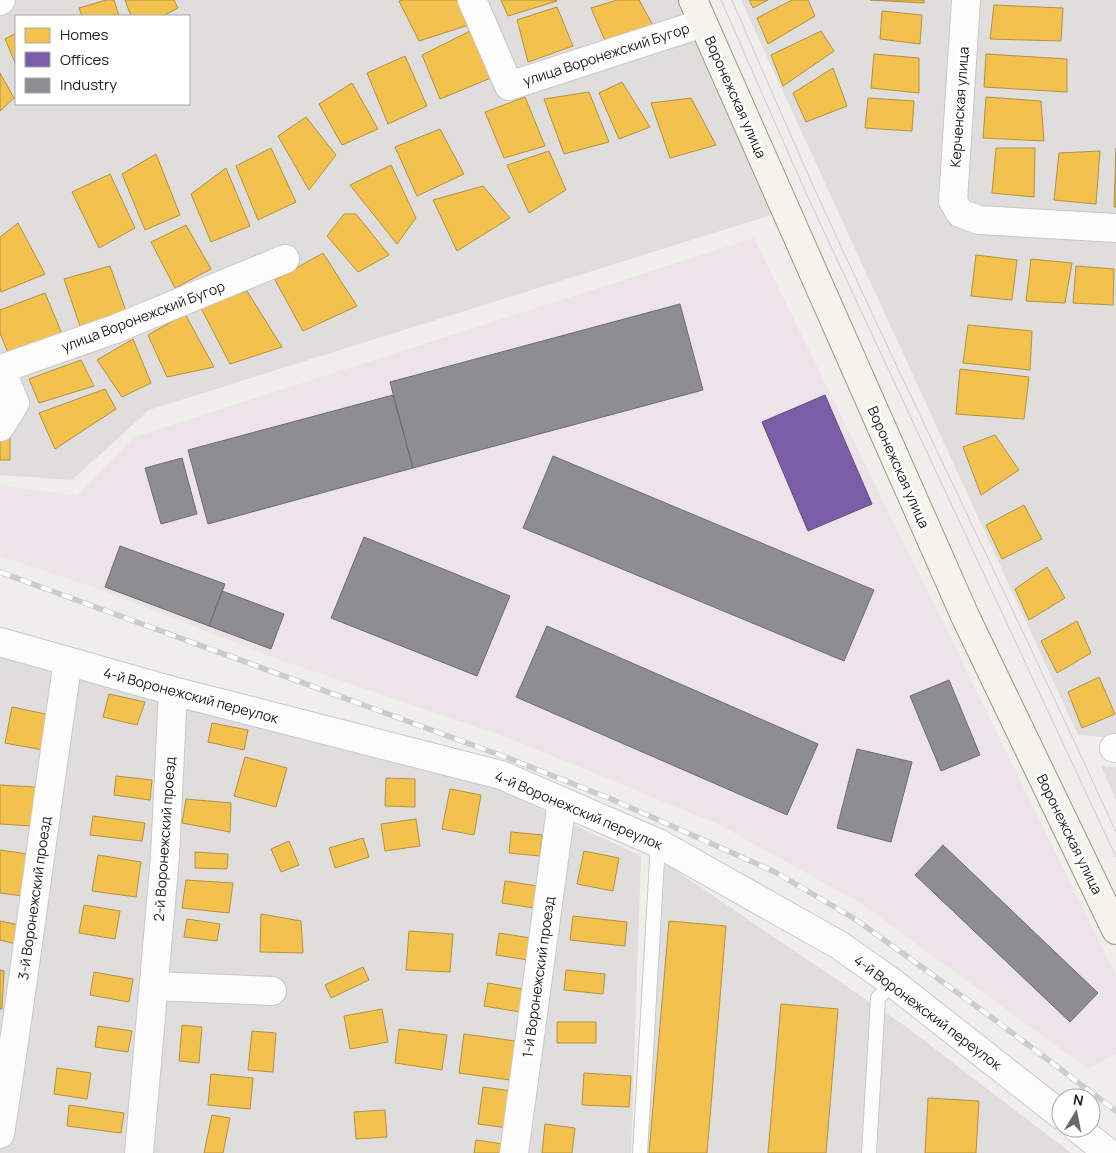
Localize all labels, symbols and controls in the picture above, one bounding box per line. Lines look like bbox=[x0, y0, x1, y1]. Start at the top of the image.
legend bbox=[15, 15, 190, 105]
street label: улица Воронежский Бугор bbox=[520, 18, 692, 90]
text: Homes bbox=[60, 24, 109, 45]
street label: Воронежская улица bbox=[701, 33, 771, 161]
street label: Керченская улица bbox=[945, 46, 973, 168]
text: Offices bbox=[60, 49, 109, 70]
text: Industry bbox=[60, 74, 117, 95]
street label: улица Воронежский Бугор bbox=[59, 276, 227, 356]
street label: Воронежская улица bbox=[864, 403, 934, 531]
street label: 4-й Воронежский переулок bbox=[101, 662, 282, 728]
street label: 2-й Воронежский проезд bbox=[149, 756, 179, 922]
street label: 4-й Воронежский переулок bbox=[492, 766, 667, 854]
street label: Воронежская улица bbox=[1033, 771, 1107, 897]
street label: 3-й Воронежский проезд bbox=[13, 815, 55, 981]
street label: 1-й Воронежский проезд bbox=[517, 895, 559, 1059]
street label: 4-й Воронежский переулок bbox=[850, 950, 1007, 1074]
north arrow bbox=[1051, 1088, 1101, 1138]
text: N bbox=[1072, 1089, 1085, 1110]

